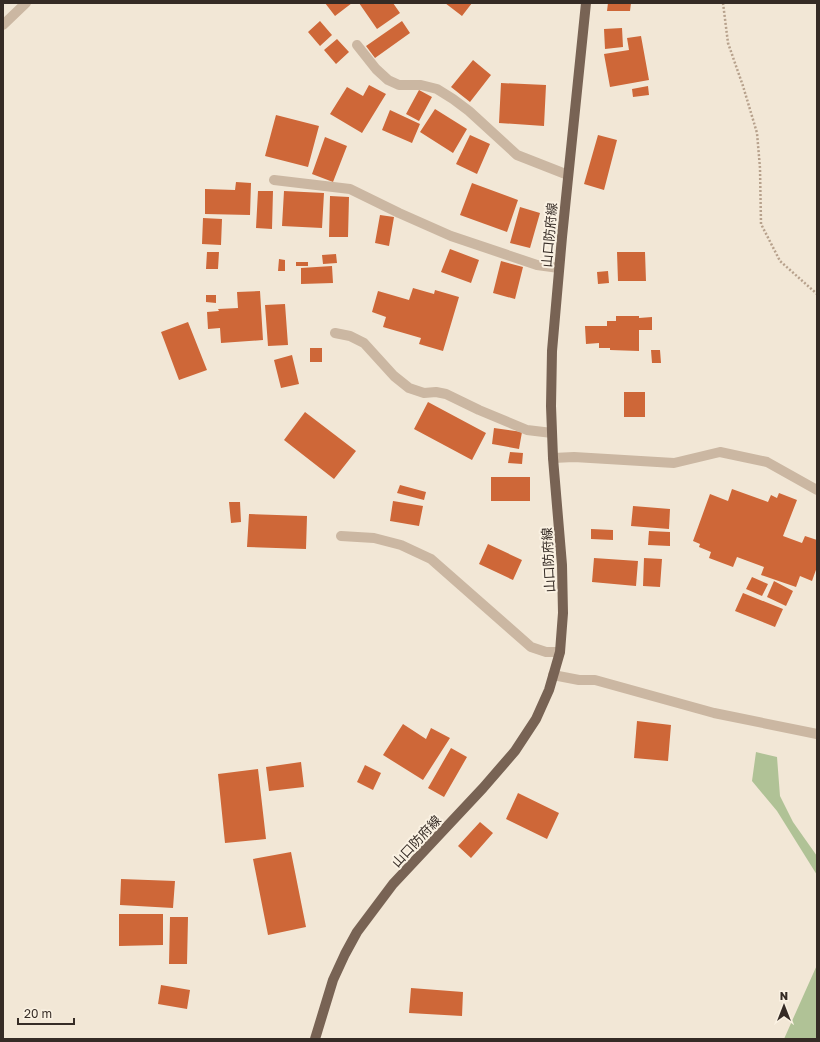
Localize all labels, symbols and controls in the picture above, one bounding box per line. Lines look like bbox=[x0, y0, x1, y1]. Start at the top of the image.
street label: 山口防府線 bbox=[538, 202, 560, 268]
street label: 山口防府線 bbox=[538, 527, 558, 593]
street label: 山口防府線 bbox=[388, 812, 444, 870]
north arrow bbox=[764, 986, 804, 1026]
text: N bbox=[780, 989, 788, 1002]
scale bar bbox=[18, 1000, 74, 1026]
text: 20 m bbox=[24, 1006, 52, 1021]

